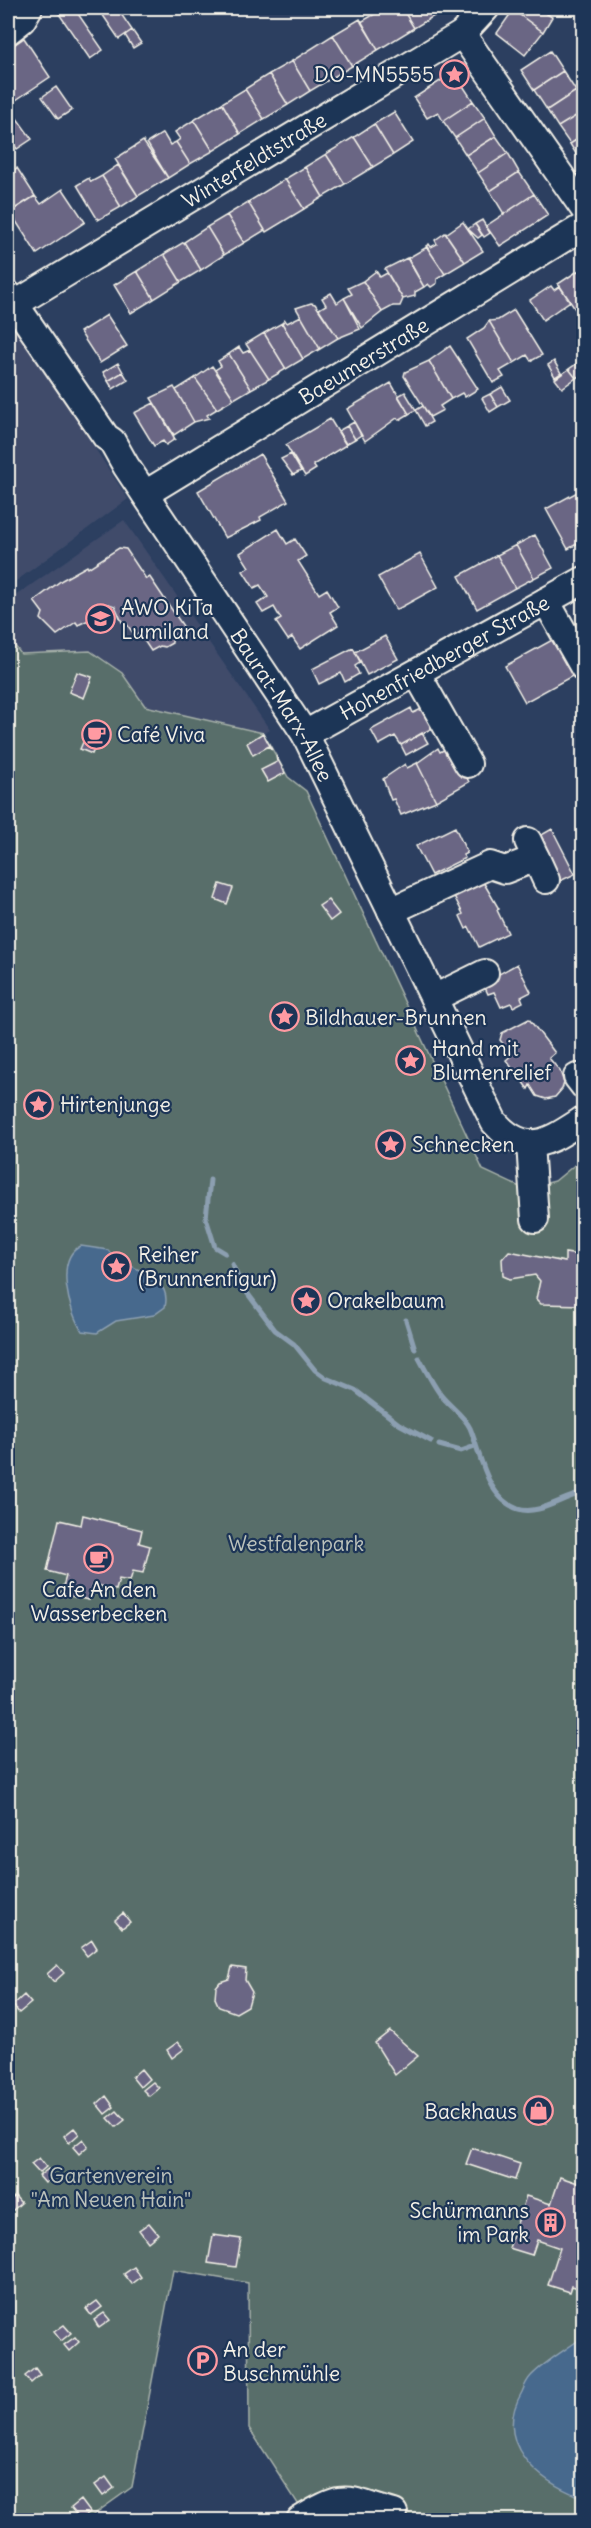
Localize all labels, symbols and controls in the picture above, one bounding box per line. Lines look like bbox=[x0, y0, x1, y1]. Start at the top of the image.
place icon: DO-MN5555 bbox=[439, 58, 471, 90]
place label: DO-MN5555 bbox=[314, 61, 434, 88]
street label: Winterfeldtstraße bbox=[177, 106, 331, 214]
street label: Baeumerstraße bbox=[294, 311, 433, 411]
street label: Hohenfriedberger Straße bbox=[335, 588, 554, 726]
place label: AWO KiTa Lumiland bbox=[121, 594, 214, 645]
school or university icon: AWO KiTa Lumiland bbox=[84, 603, 116, 635]
street label: Baurat-Marx-Allee bbox=[225, 623, 340, 786]
cafe icon: Café Viva bbox=[80, 718, 112, 750]
place label: Café Viva bbox=[117, 721, 205, 748]
place icon: Bildhauer-Brunnen bbox=[268, 1001, 300, 1033]
place label: Bildhauer-Brunnen bbox=[305, 1004, 487, 1031]
place label: Hand mit Blumenrelief bbox=[432, 1035, 553, 1086]
place icon: Hand mit Blumenrelief bbox=[395, 1044, 427, 1076]
place icon: Hirtenjunge bbox=[23, 1088, 55, 1120]
place label: Hirtenjunge bbox=[60, 1091, 171, 1118]
place icon: Schnecken bbox=[375, 1128, 407, 1160]
place label: Schnecken bbox=[412, 1131, 515, 1158]
place label: Reiher (Brunnenfigur) bbox=[138, 1241, 277, 1292]
place icon: Reiher (Brunnenfigur) bbox=[101, 1250, 133, 1282]
place icon: Orakelbaum bbox=[290, 1284, 322, 1316]
place label: Orakelbaum bbox=[327, 1287, 444, 1314]
park label: Westfalenpark bbox=[228, 1530, 364, 1557]
cafe icon: Cafe An den Wasserbecken bbox=[83, 1542, 115, 1574]
place label: Cafe An den Wasserbecken bbox=[30, 1576, 168, 1627]
shop icon: Backhaus bbox=[522, 2095, 554, 2127]
place label: Backhaus bbox=[424, 2098, 517, 2125]
park label: Gartenverein "Am Neuen Hain" bbox=[31, 2162, 191, 2213]
place label: Schürmanns im Park bbox=[410, 2197, 529, 2248]
building icon: Schürmanns im Park bbox=[534, 2206, 566, 2238]
place label: An der Buschmühle bbox=[223, 2336, 340, 2387]
parking icon: An der Buschmühle bbox=[186, 2345, 218, 2377]

